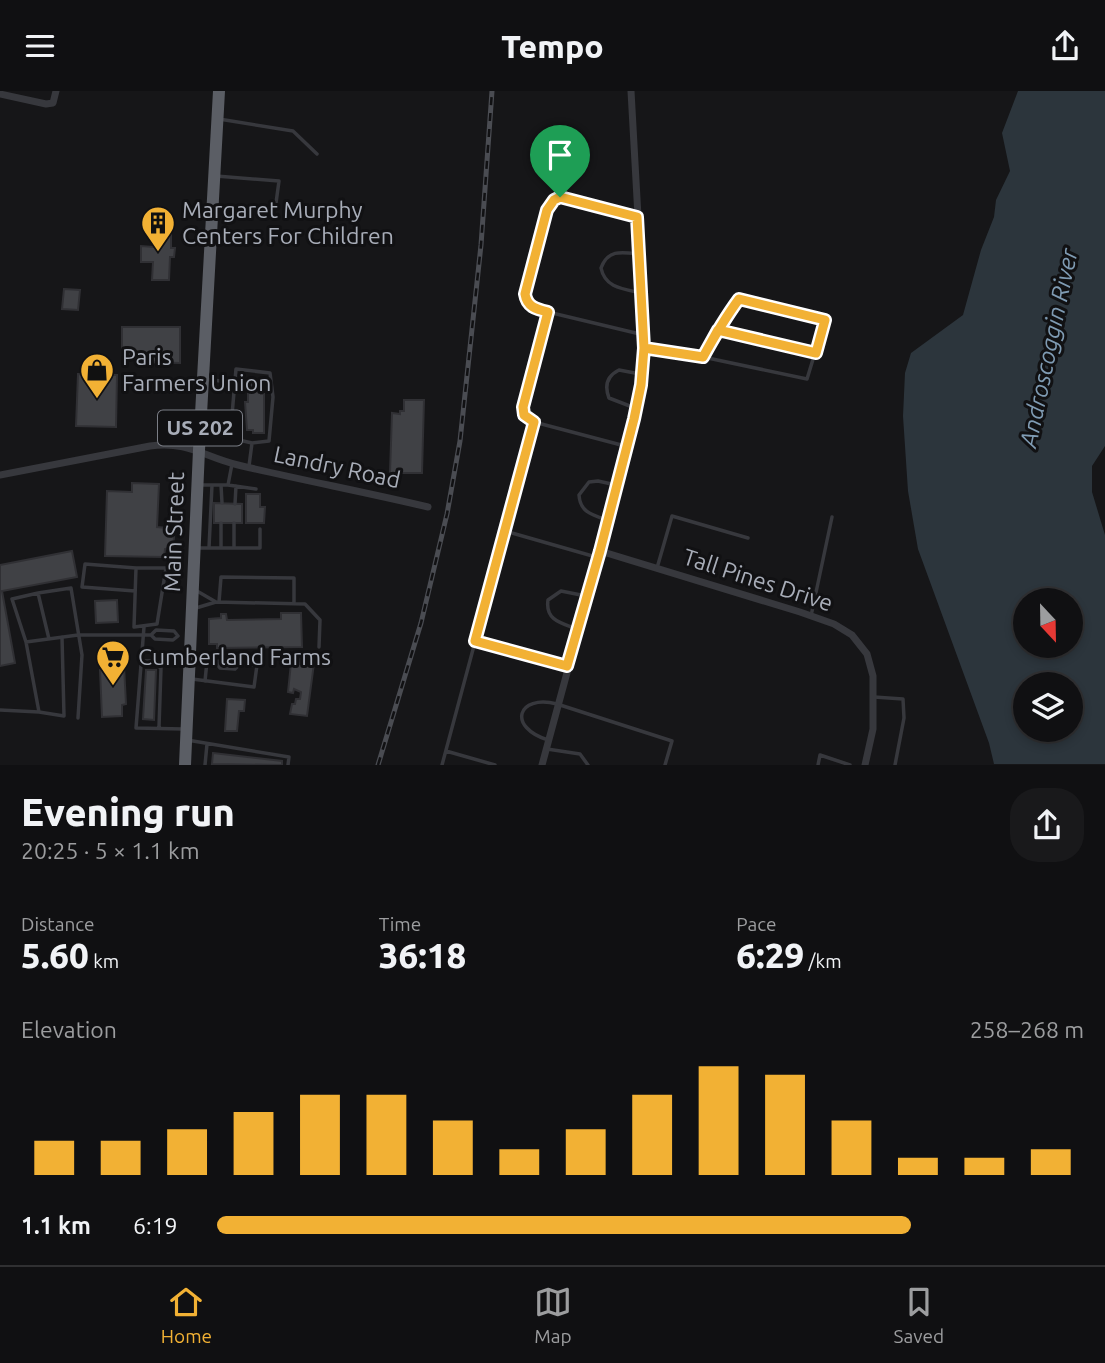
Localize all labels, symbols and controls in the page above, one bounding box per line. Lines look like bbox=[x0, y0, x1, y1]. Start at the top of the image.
icon: menu bbox=[21, 27, 59, 65]
icon: share bbox=[1046, 27, 1084, 65]
text: Tempo bbox=[501, 28, 604, 64]
pin bbox=[530, 125, 590, 197]
icon: arrive bbox=[541, 136, 579, 174]
place label: Margaret Murphy Centers For Children bbox=[182, 197, 394, 248]
building icon: Margaret Murphy Centers For Children bbox=[139, 204, 177, 253]
water label: Androscoggin River bbox=[1014, 245, 1083, 451]
place label: Paris Farmers Union bbox=[122, 344, 271, 395]
shop icon: Paris Farmers Union bbox=[78, 351, 116, 400]
road number: US 202 bbox=[158, 411, 242, 445]
street label: Landry Road bbox=[272, 441, 403, 492]
street label: Main Street bbox=[159, 472, 188, 592]
street label: Tall Pines Drive bbox=[680, 544, 836, 615]
north arrow bbox=[1013, 588, 1083, 658]
map controls bbox=[1013, 588, 1083, 742]
supermarket icon: Cumberland Farms bbox=[94, 638, 132, 687]
place label: Cumberland Farms bbox=[138, 644, 331, 669]
button: layers bbox=[1013, 672, 1083, 742]
button: share bbox=[1010, 788, 1084, 862]
text: Evening run bbox=[21, 791, 235, 833]
text: 20:25 · 5 × 1.1 km bbox=[21, 838, 200, 863]
text: Distance bbox=[21, 913, 95, 935]
text: Time bbox=[379, 913, 421, 935]
text: Pace bbox=[736, 913, 777, 935]
text: 5.60 bbox=[21, 935, 89, 975]
text: 36:18 bbox=[379, 935, 466, 975]
text: 6:29 bbox=[736, 935, 804, 975]
text: km bbox=[89, 950, 119, 972]
text: /km bbox=[804, 950, 842, 972]
text: Elevation bbox=[21, 1017, 117, 1042]
text: 258–268 m bbox=[970, 1017, 1084, 1042]
text: 1.1 km bbox=[21, 1213, 91, 1238]
text: 6:19 bbox=[133, 1213, 178, 1238]
tab: Home bbox=[161, 1283, 212, 1347]
tab: Map bbox=[534, 1283, 572, 1347]
tab: Saved bbox=[894, 1283, 944, 1347]

